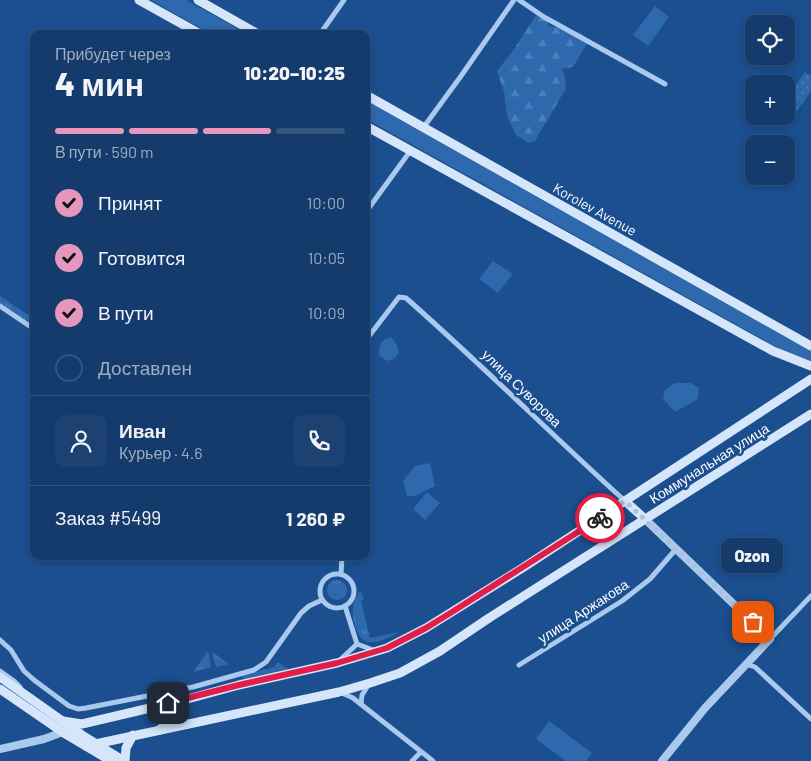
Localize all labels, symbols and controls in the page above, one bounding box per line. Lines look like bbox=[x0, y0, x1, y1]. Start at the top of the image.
map controls bbox=[745, 15, 795, 185]
button: locate bbox=[745, 15, 795, 65]
text: Прибудет через bbox=[55, 44, 171, 63]
text: 10:20–10:25 bbox=[244, 61, 345, 84]
text: 4 мин bbox=[55, 64, 144, 102]
button: + bbox=[745, 75, 795, 125]
button: − bbox=[745, 135, 795, 185]
text: В пути · 590 m bbox=[55, 142, 154, 161]
street label: Korolev Avenue bbox=[550, 179, 640, 239]
icon: check bbox=[55, 189, 83, 217]
text: Принят bbox=[98, 191, 162, 214]
text: 10:00 bbox=[307, 193, 345, 212]
icon: check bbox=[55, 244, 83, 272]
text: Готовится bbox=[98, 246, 185, 269]
text: 10:05 bbox=[308, 248, 345, 267]
icon: check bbox=[55, 299, 83, 327]
text: В пути bbox=[98, 301, 154, 324]
text: 10:09 bbox=[308, 303, 345, 322]
street label: улица Суворова bbox=[479, 346, 565, 430]
text: Доставлен bbox=[98, 356, 192, 379]
button: person bbox=[55, 415, 107, 467]
button: phone bbox=[293, 415, 345, 467]
text: Иван bbox=[119, 419, 166, 442]
street label: Коммунальная улица bbox=[646, 419, 772, 507]
text: Курьер · 4.6 bbox=[119, 443, 202, 462]
courier bbox=[575, 493, 625, 543]
icon: bike bbox=[586, 504, 614, 532]
text: Заказ #5499 bbox=[55, 506, 161, 529]
text: 1 260 ₽ bbox=[286, 507, 345, 530]
callout: Ozon bbox=[722, 537, 784, 572]
text: Ozon bbox=[734, 546, 770, 565]
street label: улица Аржакова bbox=[534, 575, 632, 647]
pin bbox=[732, 601, 774, 643]
icon: bag bbox=[739, 608, 767, 636]
pin bbox=[147, 682, 189, 724]
icon: home bbox=[154, 689, 182, 717]

